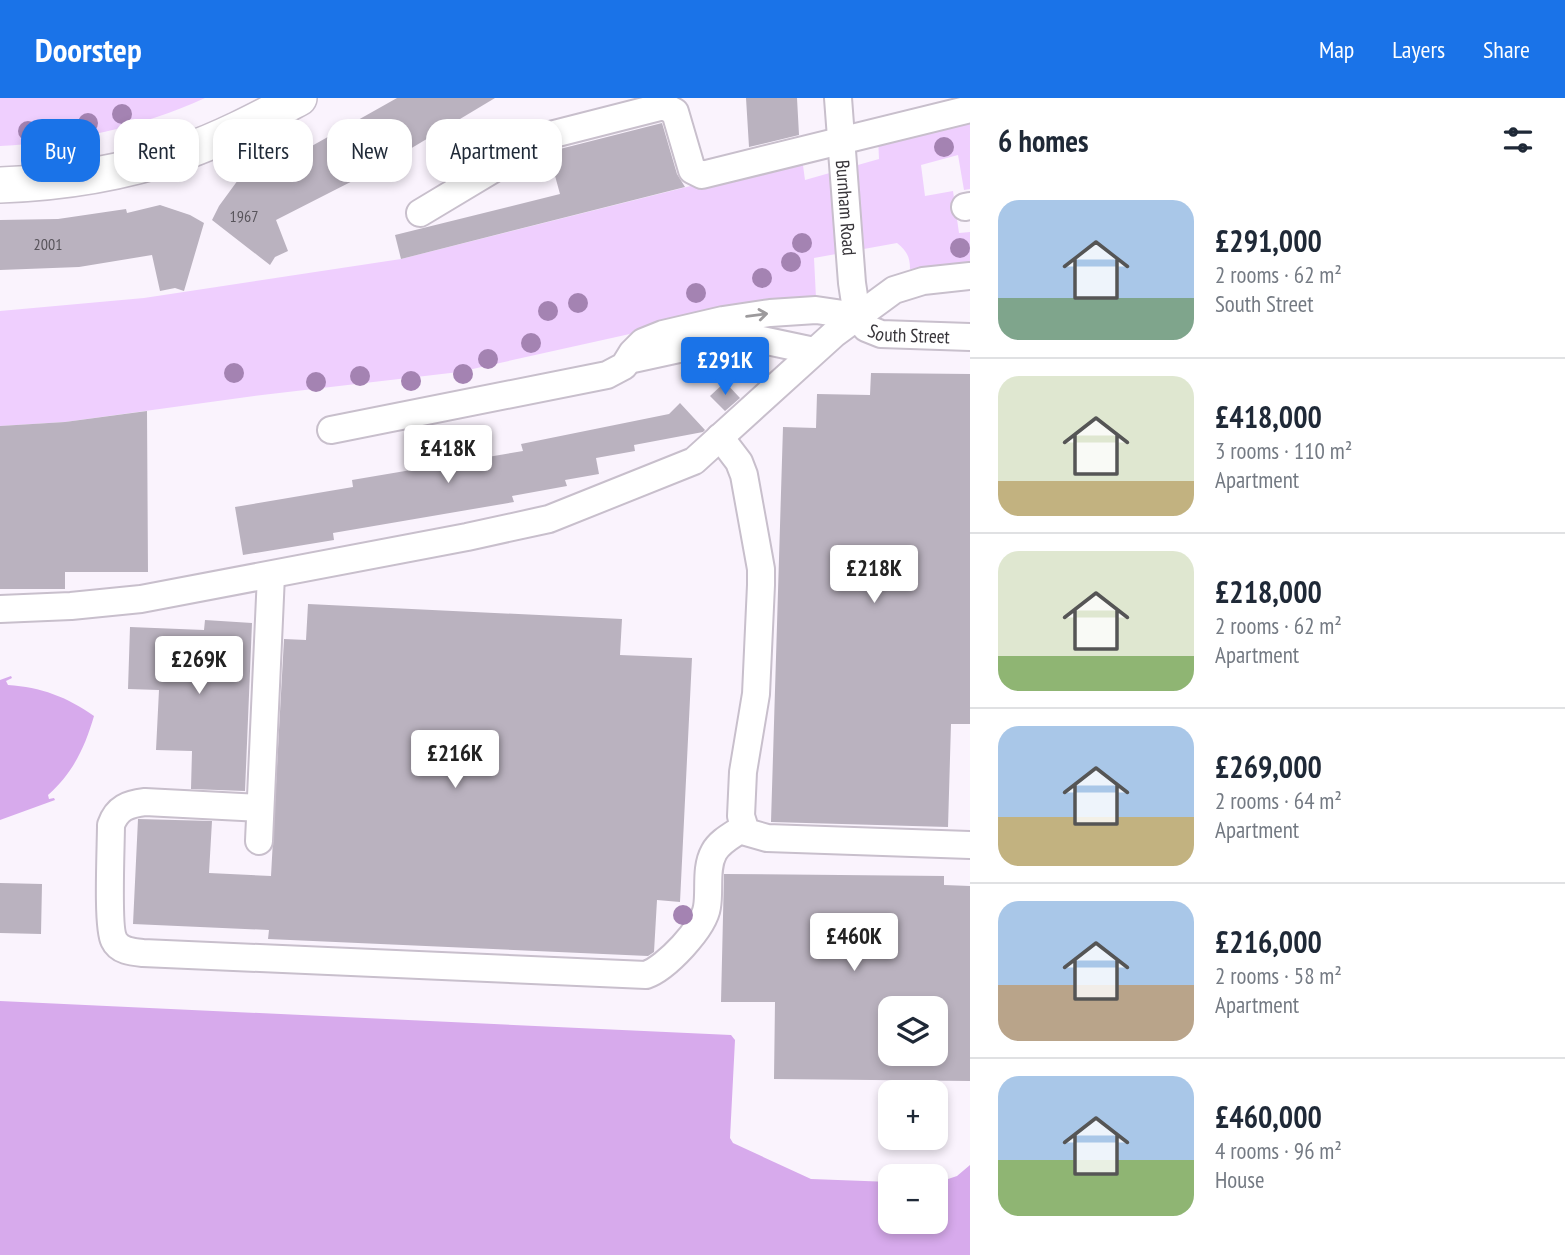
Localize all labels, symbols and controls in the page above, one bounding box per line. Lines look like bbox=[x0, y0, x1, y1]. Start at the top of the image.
text: Doorstep bbox=[35, 28, 142, 71]
text: Map bbox=[1319, 34, 1354, 65]
text: Layers bbox=[1392, 34, 1445, 65]
text: Share bbox=[1483, 34, 1530, 65]
chip: Buy bbox=[21, 119, 100, 182]
chip: Rent bbox=[114, 119, 199, 182]
chip: Filters bbox=[213, 119, 313, 182]
chip: New bbox=[327, 119, 412, 182]
chip: Apartment bbox=[426, 119, 562, 182]
text: 6 homes bbox=[998, 121, 1089, 160]
icon: filters bbox=[1499, 121, 1537, 159]
street label: Burnham Road bbox=[831, 159, 862, 256]
house number: 1967 bbox=[230, 206, 258, 226]
text: £291,000 bbox=[1215, 221, 1322, 260]
icon: home bbox=[1054, 228, 1138, 312]
house number: 2001 bbox=[34, 234, 62, 254]
text: 2 rooms · 62 m² bbox=[1215, 260, 1342, 289]
text: South Street bbox=[1215, 289, 1314, 318]
one-way arrow bbox=[745, 308, 767, 321]
street label: South Street bbox=[865, 318, 951, 348]
pin: £291K bbox=[676, 338, 774, 397]
text: £291K bbox=[697, 345, 753, 374]
text: £418,000 bbox=[1215, 397, 1322, 436]
icon: home bbox=[1054, 404, 1138, 488]
pin: £418K bbox=[399, 426, 497, 485]
text: £418K bbox=[420, 433, 476, 462]
text: 3 rooms · 110 m² bbox=[1215, 436, 1352, 465]
text: Apartment bbox=[1215, 465, 1299, 494]
pin: £218K bbox=[825, 546, 923, 605]
text: £218K bbox=[846, 553, 902, 582]
text: £218,000 bbox=[1215, 572, 1322, 611]
icon: home bbox=[1054, 579, 1138, 663]
text: 2 rooms · 62 m² bbox=[1215, 611, 1342, 640]
pin: £269K bbox=[150, 636, 248, 696]
text: Apartment bbox=[1215, 640, 1299, 669]
text: £269K bbox=[171, 644, 227, 673]
pin: £216K bbox=[406, 730, 504, 790]
text: £216K bbox=[427, 738, 483, 767]
text: £269,000 bbox=[1215, 747, 1322, 786]
icon: home bbox=[1054, 754, 1138, 838]
text: 2 rooms · 64 m² bbox=[1215, 786, 1342, 815]
text: Apartment bbox=[1215, 815, 1299, 844]
pin: £460K bbox=[805, 914, 903, 973]
text: £460K bbox=[826, 921, 882, 950]
text: £216,000 bbox=[1215, 922, 1322, 961]
icon: home bbox=[1054, 929, 1138, 1013]
text: 2 rooms · 58 m² bbox=[1215, 961, 1342, 990]
text: Apartment bbox=[1215, 990, 1299, 1019]
map controls bbox=[878, 996, 948, 1234]
button: layers bbox=[878, 996, 948, 1066]
button: + bbox=[878, 1080, 948, 1150]
text: £460,000 bbox=[1215, 1097, 1322, 1136]
icon: home bbox=[1054, 1104, 1138, 1188]
text: 4 rooms · 96 m² bbox=[1215, 1136, 1342, 1165]
button: − bbox=[878, 1164, 948, 1234]
text: House bbox=[1215, 1165, 1265, 1194]

